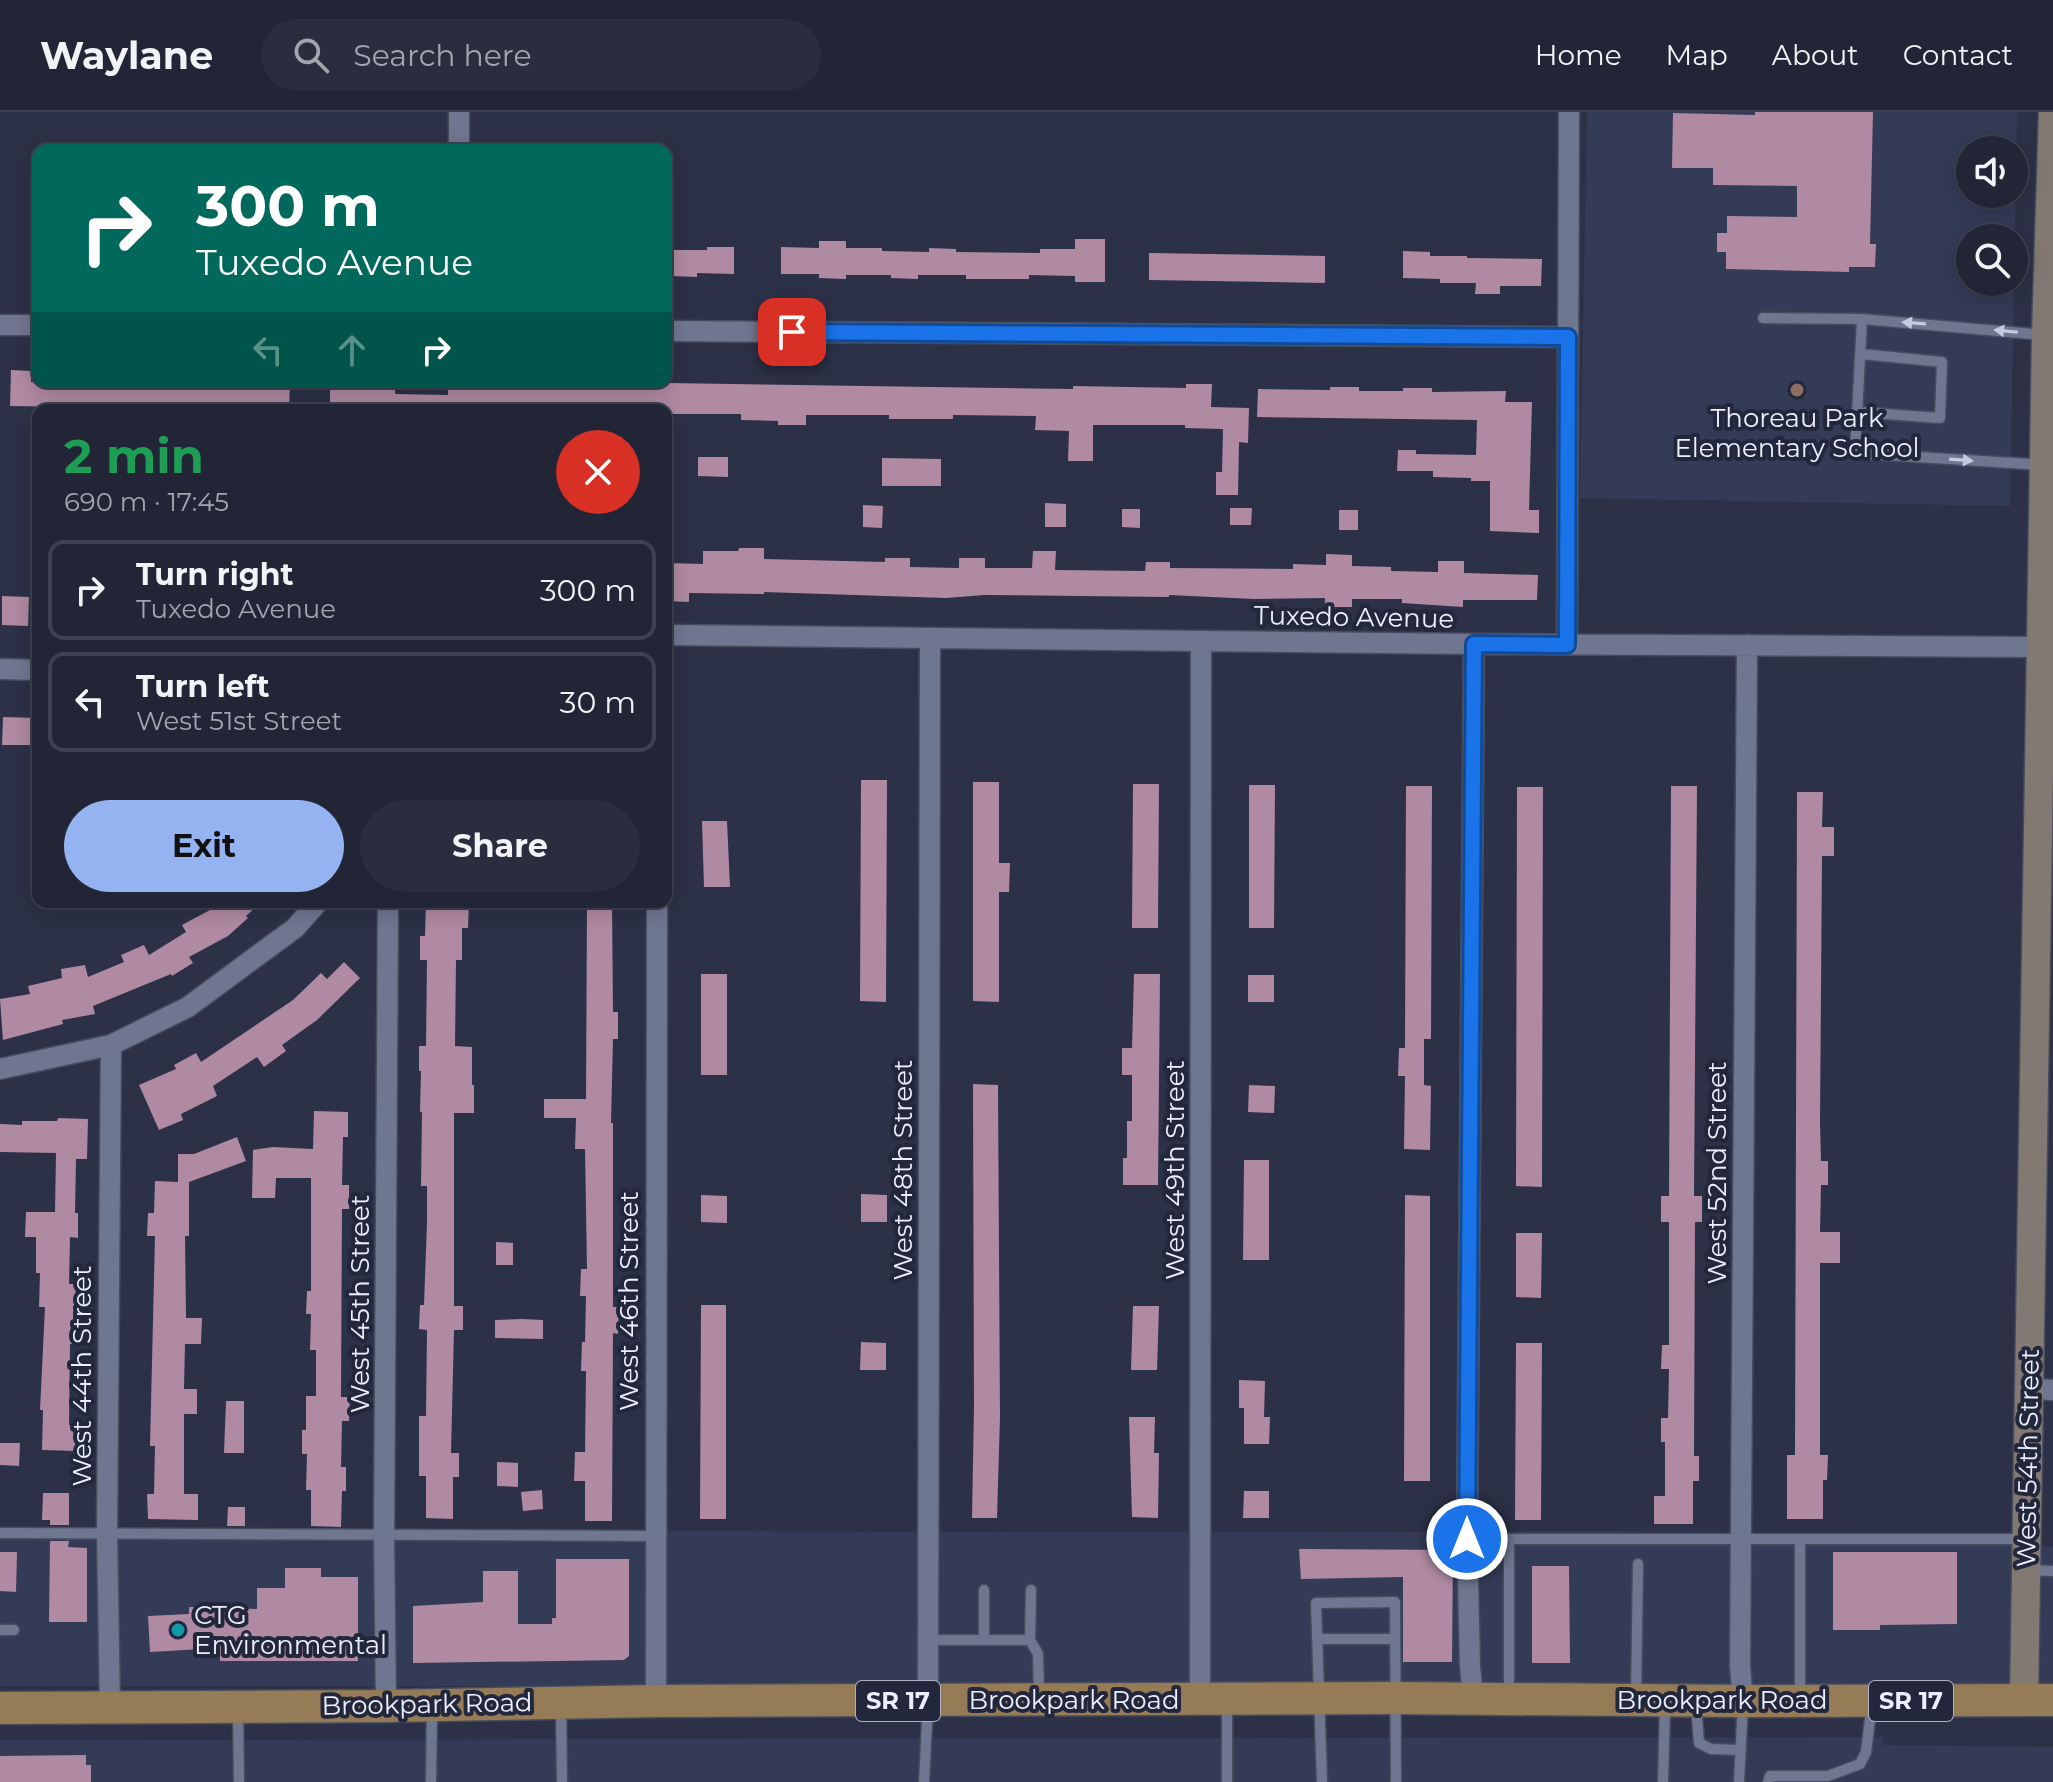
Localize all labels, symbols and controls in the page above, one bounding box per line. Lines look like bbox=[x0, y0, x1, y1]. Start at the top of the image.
search box bbox=[261, 19, 821, 91]
text: Waylane bbox=[40, 32, 213, 79]
icon: search bbox=[289, 33, 333, 77]
text: Search here bbox=[353, 37, 532, 74]
text: Home bbox=[1535, 38, 1622, 72]
text: Map bbox=[1666, 38, 1728, 72]
text: About bbox=[1772, 38, 1859, 72]
text: Contact bbox=[1903, 38, 2013, 72]
map controls bbox=[1956, 136, 2028, 296]
button: sound bbox=[1956, 136, 2028, 208]
text: 300 m bbox=[196, 172, 380, 240]
icon: right bbox=[64, 176, 168, 280]
button: search bbox=[1956, 224, 2028, 296]
text: Tuxedo Avenue bbox=[196, 240, 473, 284]
pin bbox=[758, 298, 826, 366]
icon: arrive bbox=[770, 310, 814, 354]
one-way arrow bbox=[1901, 316, 1926, 329]
one-way arrow bbox=[1993, 325, 2018, 338]
icon: left bbox=[246, 328, 290, 372]
icon: ahead bbox=[330, 328, 374, 372]
icon: right bbox=[414, 328, 458, 372]
marker: Thoreau Park Elementary School bbox=[1788, 381, 1806, 399]
place label: Thoreau Park Elementary School bbox=[1674, 402, 1920, 464]
text: 2 min bbox=[64, 427, 204, 485]
button: close bbox=[556, 430, 640, 514]
one-way arrow bbox=[1949, 454, 1974, 467]
text: 690 m · 17:45 bbox=[64, 486, 229, 518]
text: Turn right bbox=[136, 556, 293, 593]
icon: right bbox=[68, 568, 112, 612]
text: 300 m bbox=[540, 572, 636, 609]
text: Tuxedo Avenue bbox=[136, 593, 336, 625]
street label: Tuxedo Avenue bbox=[1254, 599, 1454, 635]
text: Turn left bbox=[136, 668, 269, 705]
icon: left bbox=[68, 680, 112, 724]
text: 30 m bbox=[560, 684, 636, 721]
text: West 51st Street bbox=[136, 705, 342, 737]
button: Exit bbox=[64, 800, 344, 892]
button: Share bbox=[360, 800, 640, 892]
street label: West 48th Street bbox=[887, 1060, 919, 1280]
street label: West 49th Street bbox=[1159, 1060, 1191, 1280]
street label: West 52nd Street bbox=[1701, 1061, 1733, 1285]
street label: West 46th Street bbox=[613, 1191, 645, 1411]
street label: West 45th Street bbox=[344, 1195, 376, 1413]
street label: West 44th Street bbox=[66, 1265, 98, 1487]
street label: West 54th Street bbox=[2010, 1348, 2046, 1568]
position arrow bbox=[1425, 1497, 1509, 1581]
place label: CTG Environmental bbox=[194, 1599, 387, 1661]
marker: CTG Environmental bbox=[169, 1621, 187, 1639]
road number: SR 17 bbox=[856, 1681, 940, 1721]
road number: SR 17 bbox=[1869, 1681, 1953, 1721]
street label: Brookpark Road bbox=[968, 1684, 1180, 1716]
street label: Brookpark Road bbox=[1616, 1684, 1828, 1716]
street label: Brookpark Road bbox=[321, 1686, 533, 1722]

